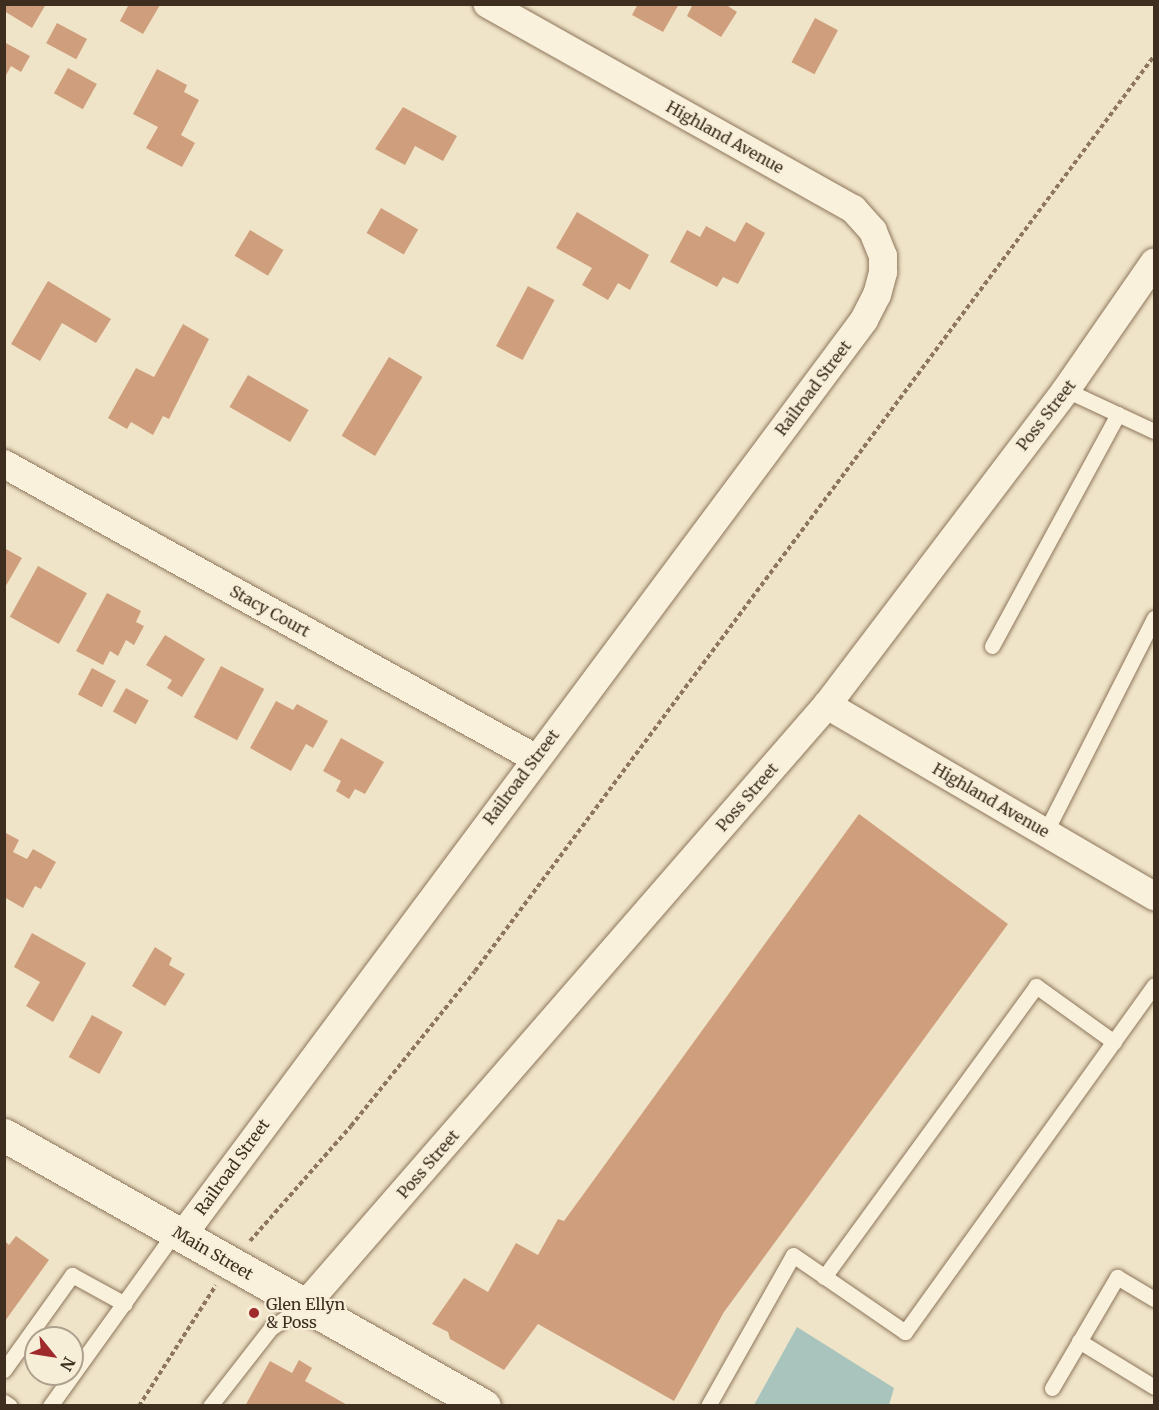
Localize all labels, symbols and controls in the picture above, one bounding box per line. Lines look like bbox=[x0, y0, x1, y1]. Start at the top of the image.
street label: Highland Avenue bbox=[663, 97, 787, 177]
street label: Railroad Street bbox=[771, 337, 855, 439]
street label: Poss Street bbox=[1012, 376, 1080, 454]
street label: Stacy Court bbox=[227, 581, 313, 641]
street label: Railroad Street bbox=[479, 726, 563, 828]
street label: Poss Street bbox=[712, 759, 782, 835]
street label: Highland Avenue bbox=[929, 759, 1053, 841]
street label: Railroad Street bbox=[191, 1115, 273, 1219]
street label: Poss Street bbox=[393, 1126, 463, 1202]
street label: Main Street bbox=[169, 1222, 257, 1284]
place label: Glen Ellyn & Poss bbox=[266, 1294, 345, 1332]
marker: Glen Ellyn & Poss bbox=[247, 1306, 261, 1320]
north arrow bbox=[24, 1326, 84, 1386]
text: N bbox=[56, 1354, 80, 1374]

